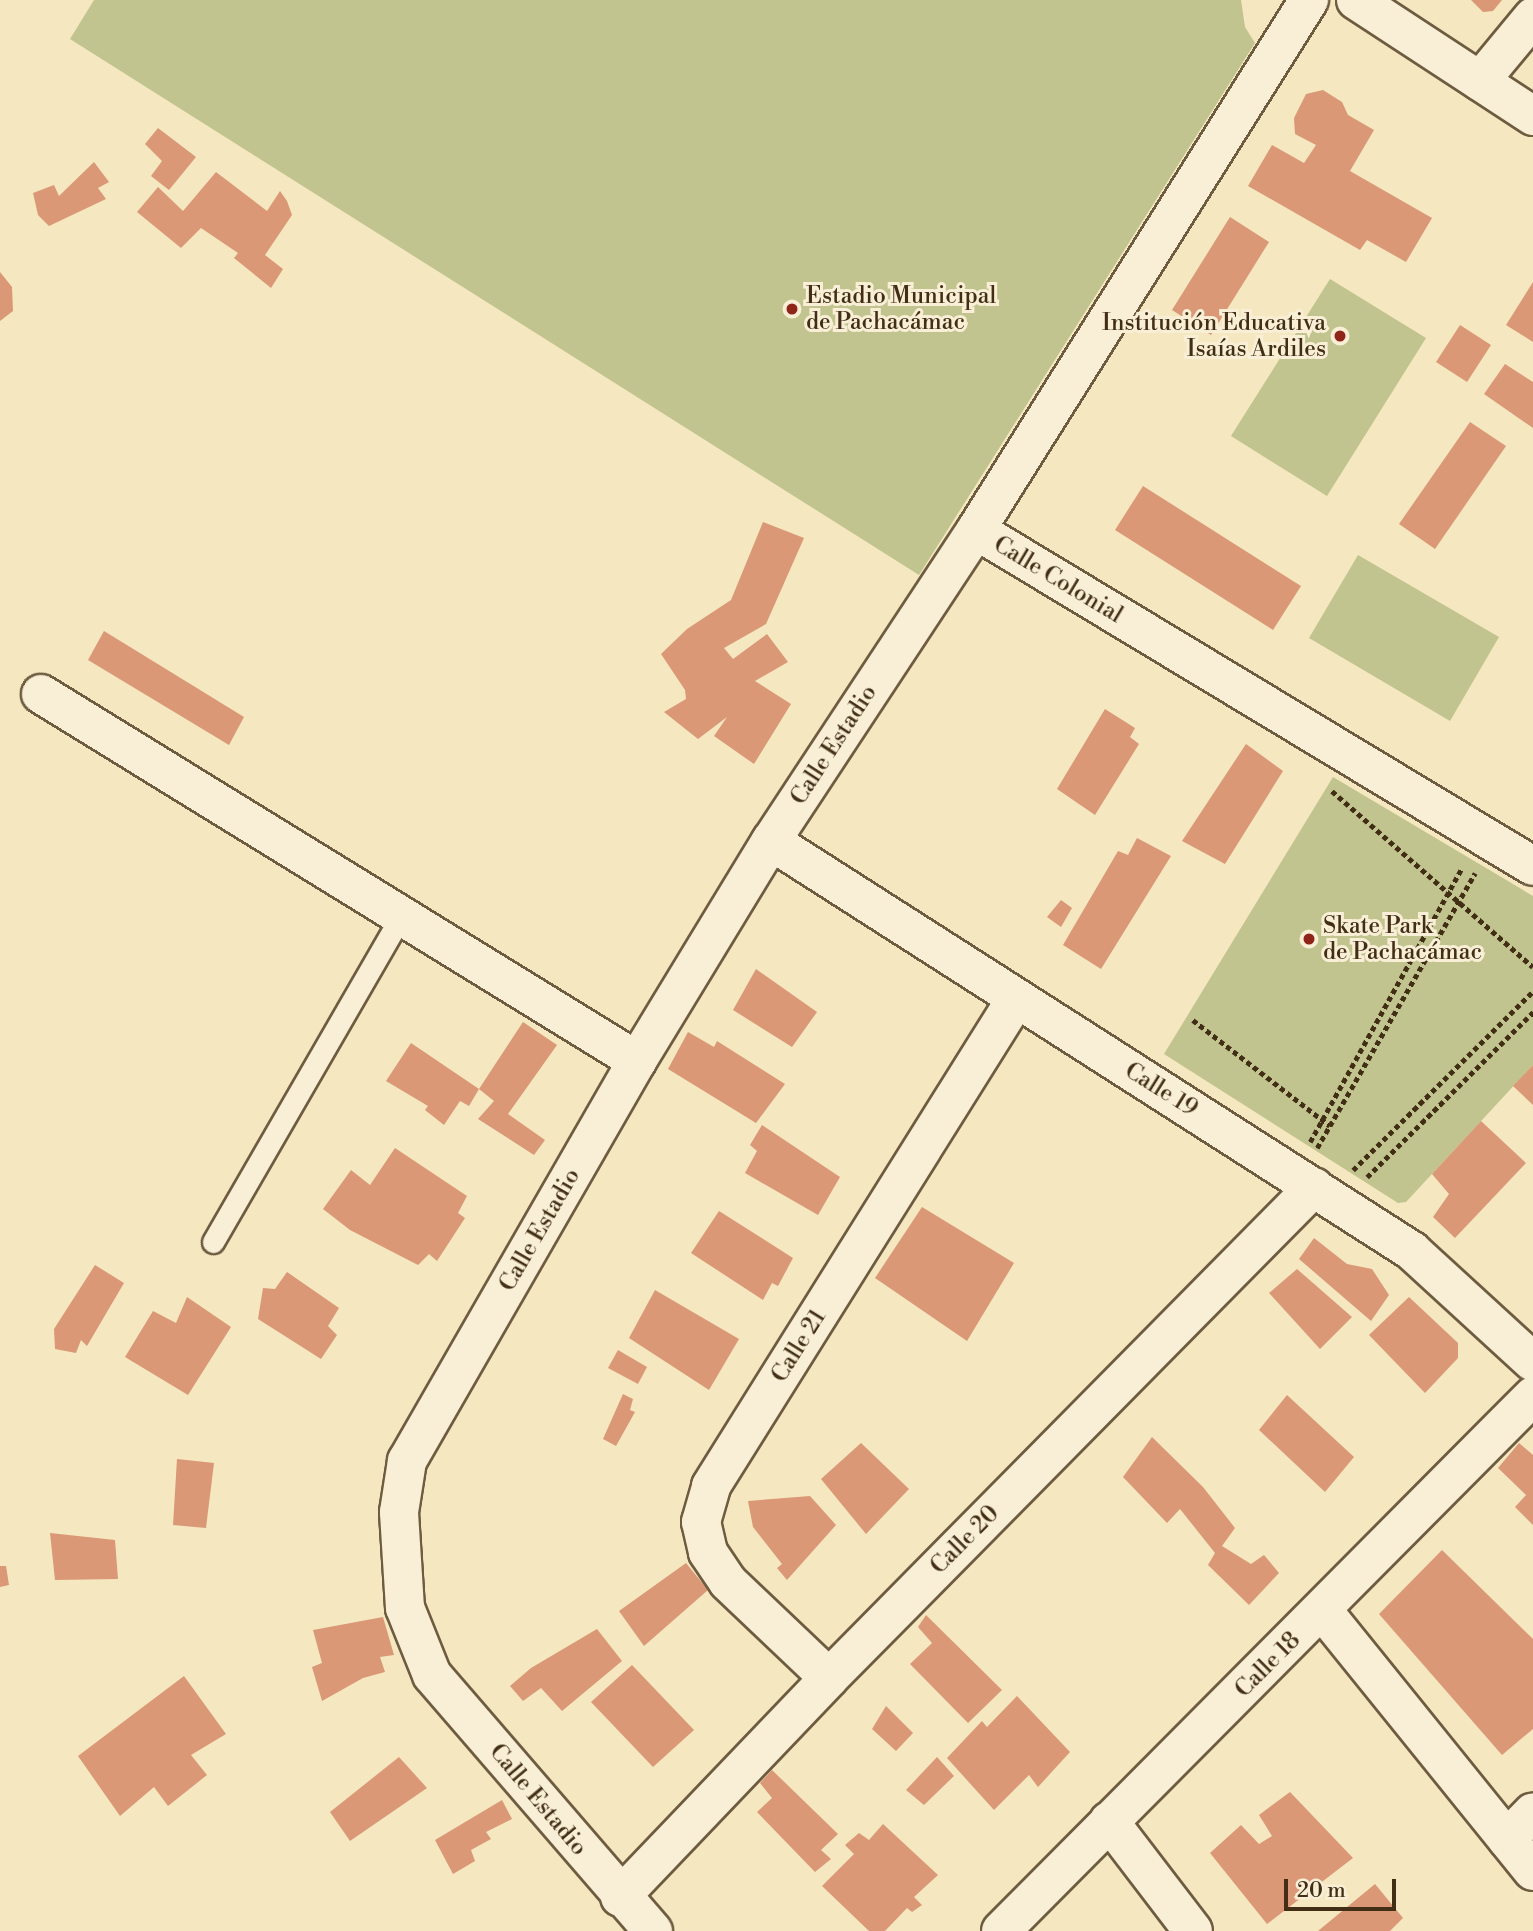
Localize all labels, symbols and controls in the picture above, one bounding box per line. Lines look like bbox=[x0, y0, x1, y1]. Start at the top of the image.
place label: Estadio Municipal de Pachacámac bbox=[806, 282, 996, 336]
marker: Estadio Municipal de Pachacámac bbox=[784, 301, 800, 317]
place label: Institución Educativa Isaías Ardiles bbox=[1102, 309, 1326, 363]
marker: Institución Educativa Isaías Ardiles bbox=[1332, 328, 1348, 344]
street label: Calle Colonial bbox=[988, 531, 1128, 629]
street label: Calle Estadio bbox=[785, 680, 883, 810]
place label: Skate Park de Pachacámac bbox=[1323, 912, 1482, 966]
marker: Skate Park de Pachacámac bbox=[1301, 931, 1317, 947]
street label: Calle 19 bbox=[1120, 1057, 1202, 1123]
street label: Calle Estadio bbox=[494, 1164, 586, 1296]
street label: Calle 21 bbox=[766, 1304, 832, 1388]
street label: Calle 20 bbox=[925, 1500, 1005, 1580]
street label: Calle 18 bbox=[1230, 1627, 1306, 1703]
street label: Calle Estadio bbox=[483, 1739, 593, 1861]
scale bar bbox=[1288, 1864, 1400, 1908]
text: 20 m bbox=[1297, 1878, 1346, 1904]

